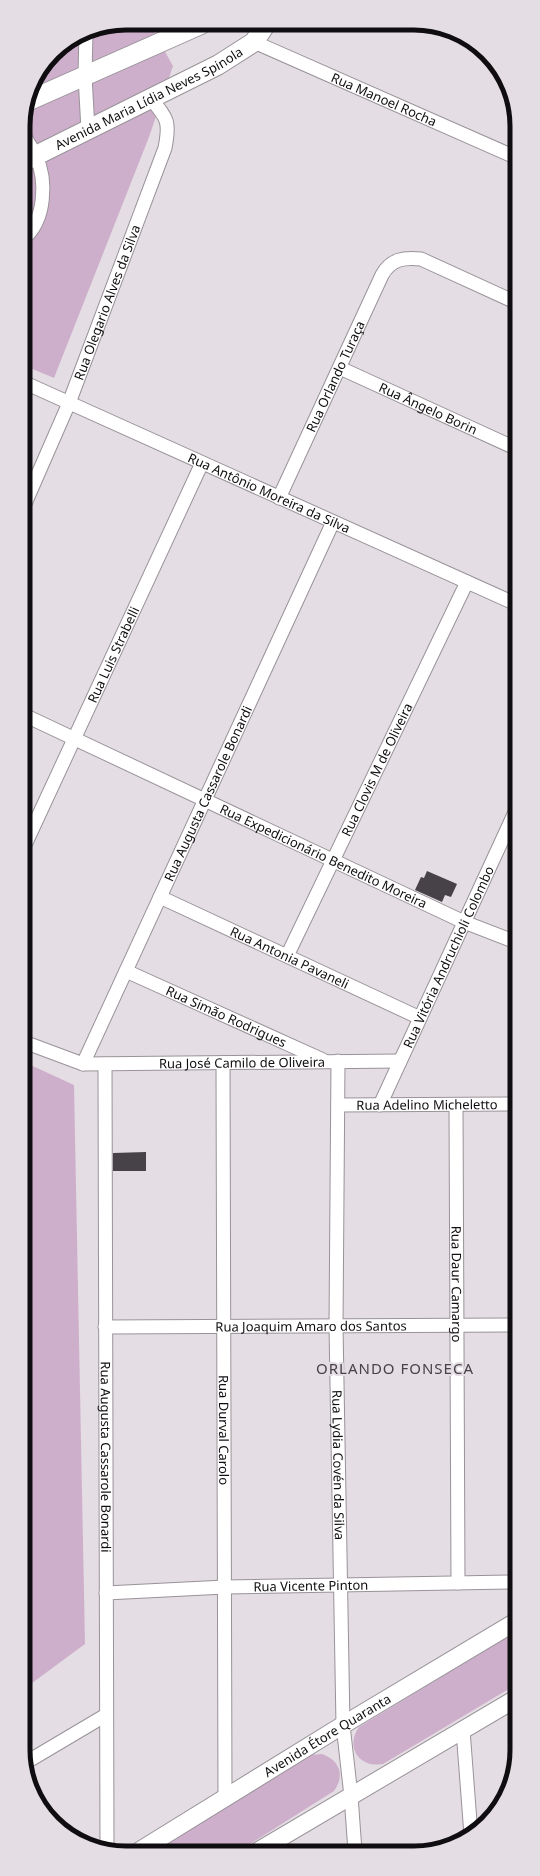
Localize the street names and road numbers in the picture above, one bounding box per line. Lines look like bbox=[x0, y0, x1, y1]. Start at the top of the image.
street label: Avenida Maria Lídia Neves Spinola bbox=[52, 43, 246, 154]
street label: Rua Manoel Rocha bbox=[328, 68, 440, 130]
street label: Rua Olegario Alves da Silva bbox=[69, 222, 144, 383]
street label: Rua Orlando Turaça bbox=[302, 318, 369, 435]
street label: Rua Ângelo Borin bbox=[376, 378, 480, 439]
street label: Rua Antônio Moreira da Silva bbox=[185, 448, 353, 537]
street label: Rua Luis Strabelli bbox=[83, 604, 143, 706]
street label: Rua Clovis M de Oliveira bbox=[337, 700, 417, 839]
street label: Rua Augusta Cassarole Bonardi bbox=[160, 703, 256, 884]
street label: Rua Expedicionário Benedito Moreira bbox=[217, 799, 430, 912]
street label: Rua Vitória Andruchioli Colombo bbox=[398, 863, 498, 1051]
street label: Rua Antonia Pavaneli bbox=[227, 922, 352, 993]
street label: Rua Simão Rodrigues bbox=[163, 981, 289, 1051]
street label: Rua José Camilo de Oliveira bbox=[159, 1053, 325, 1072]
street label: Rua Adelino Micheletto bbox=[356, 1095, 498, 1114]
street label: Rua Daur Camargo bbox=[448, 1226, 466, 1342]
street label: Rua Joaquim Amaro dos Santos bbox=[215, 1317, 407, 1335]
street label: Rua Augusta Cassarole Bonardi bbox=[97, 1361, 115, 1553]
street label: Rua Durval Carolo bbox=[215, 1375, 233, 1485]
street label: Rua Lydia Covén da Silva bbox=[328, 1390, 349, 1540]
street label: Rua Vicente Pinton bbox=[253, 1576, 368, 1596]
street label: Avenida Étore Quaranta bbox=[260, 1689, 394, 1781]

